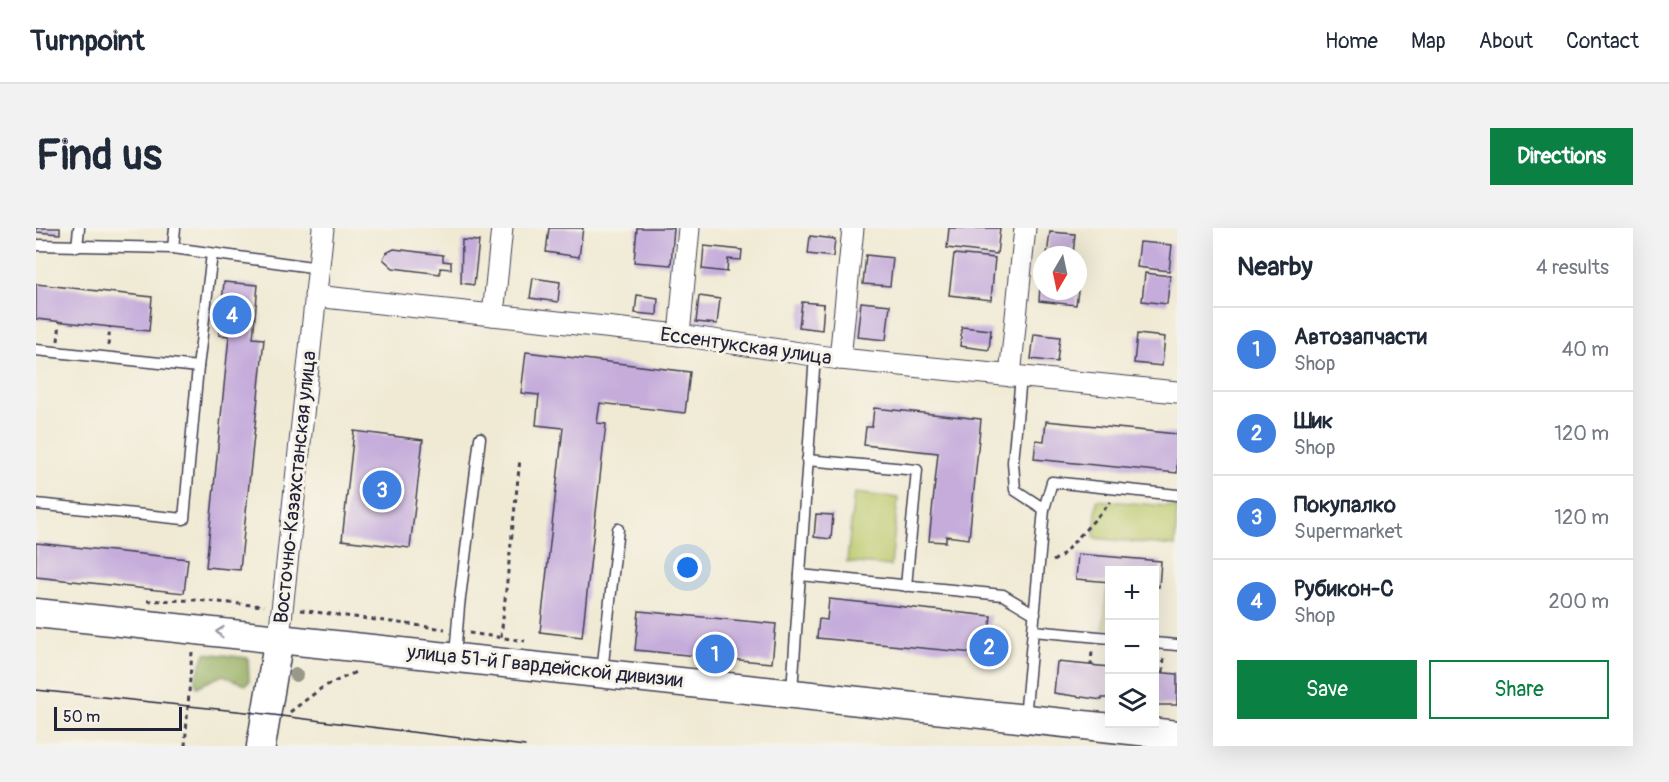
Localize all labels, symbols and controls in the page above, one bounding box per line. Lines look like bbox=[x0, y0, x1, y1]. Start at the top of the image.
text: Turnpoint bbox=[30, 24, 144, 59]
text: Home bbox=[1325, 28, 1378, 55]
text: Map bbox=[1411, 28, 1446, 55]
text: About bbox=[1479, 28, 1533, 55]
text: Contact bbox=[1566, 28, 1639, 55]
button: Directions bbox=[1490, 128, 1633, 185]
text: Find us bbox=[36, 130, 162, 182]
north arrow bbox=[1033, 246, 1087, 300]
text: Nearby bbox=[1237, 251, 1313, 283]
text: 4 results bbox=[1536, 255, 1609, 280]
pin: 4 bbox=[212, 292, 252, 338]
street label: Ессентукская улица bbox=[659, 322, 833, 370]
text: Автозапчасти bbox=[1294, 323, 1427, 351]
text: 1 bbox=[1253, 337, 1260, 362]
text: 40 m bbox=[1562, 337, 1609, 362]
street label: Восточно-Казахстанская улица bbox=[268, 349, 322, 625]
text: Shop bbox=[1294, 351, 1335, 376]
text: Шик bbox=[1294, 407, 1333, 435]
text: 2 bbox=[1251, 421, 1262, 446]
text: 120 m bbox=[1554, 421, 1609, 446]
text: Shop bbox=[1294, 435, 1335, 460]
pin: 3 bbox=[362, 468, 402, 512]
text: Покупалко bbox=[1294, 491, 1396, 519]
text: 3 bbox=[1251, 505, 1262, 530]
text: 120 m bbox=[1554, 505, 1609, 530]
text: Supermarket bbox=[1294, 519, 1403, 544]
your location bbox=[673, 553, 702, 582]
map controls bbox=[1105, 566, 1159, 728]
button: + bbox=[1105, 566, 1159, 620]
text: Рубикон-С bbox=[1294, 575, 1394, 603]
text: 4 bbox=[1251, 589, 1262, 614]
text: 200 m bbox=[1548, 589, 1609, 614]
text: Shop bbox=[1294, 603, 1335, 628]
button: − bbox=[1105, 620, 1159, 674]
pin: 2 bbox=[970, 624, 1008, 670]
one-way arrow bbox=[216, 626, 225, 639]
pin: 1 bbox=[696, 632, 734, 676]
street label: улица 51-й Гвардейской дивизии bbox=[405, 639, 684, 693]
button: Save bbox=[1237, 660, 1417, 719]
button: Share bbox=[1429, 660, 1609, 719]
button: layers bbox=[1105, 674, 1159, 728]
scale bar bbox=[54, 704, 182, 732]
text: 50 m bbox=[63, 707, 100, 727]

